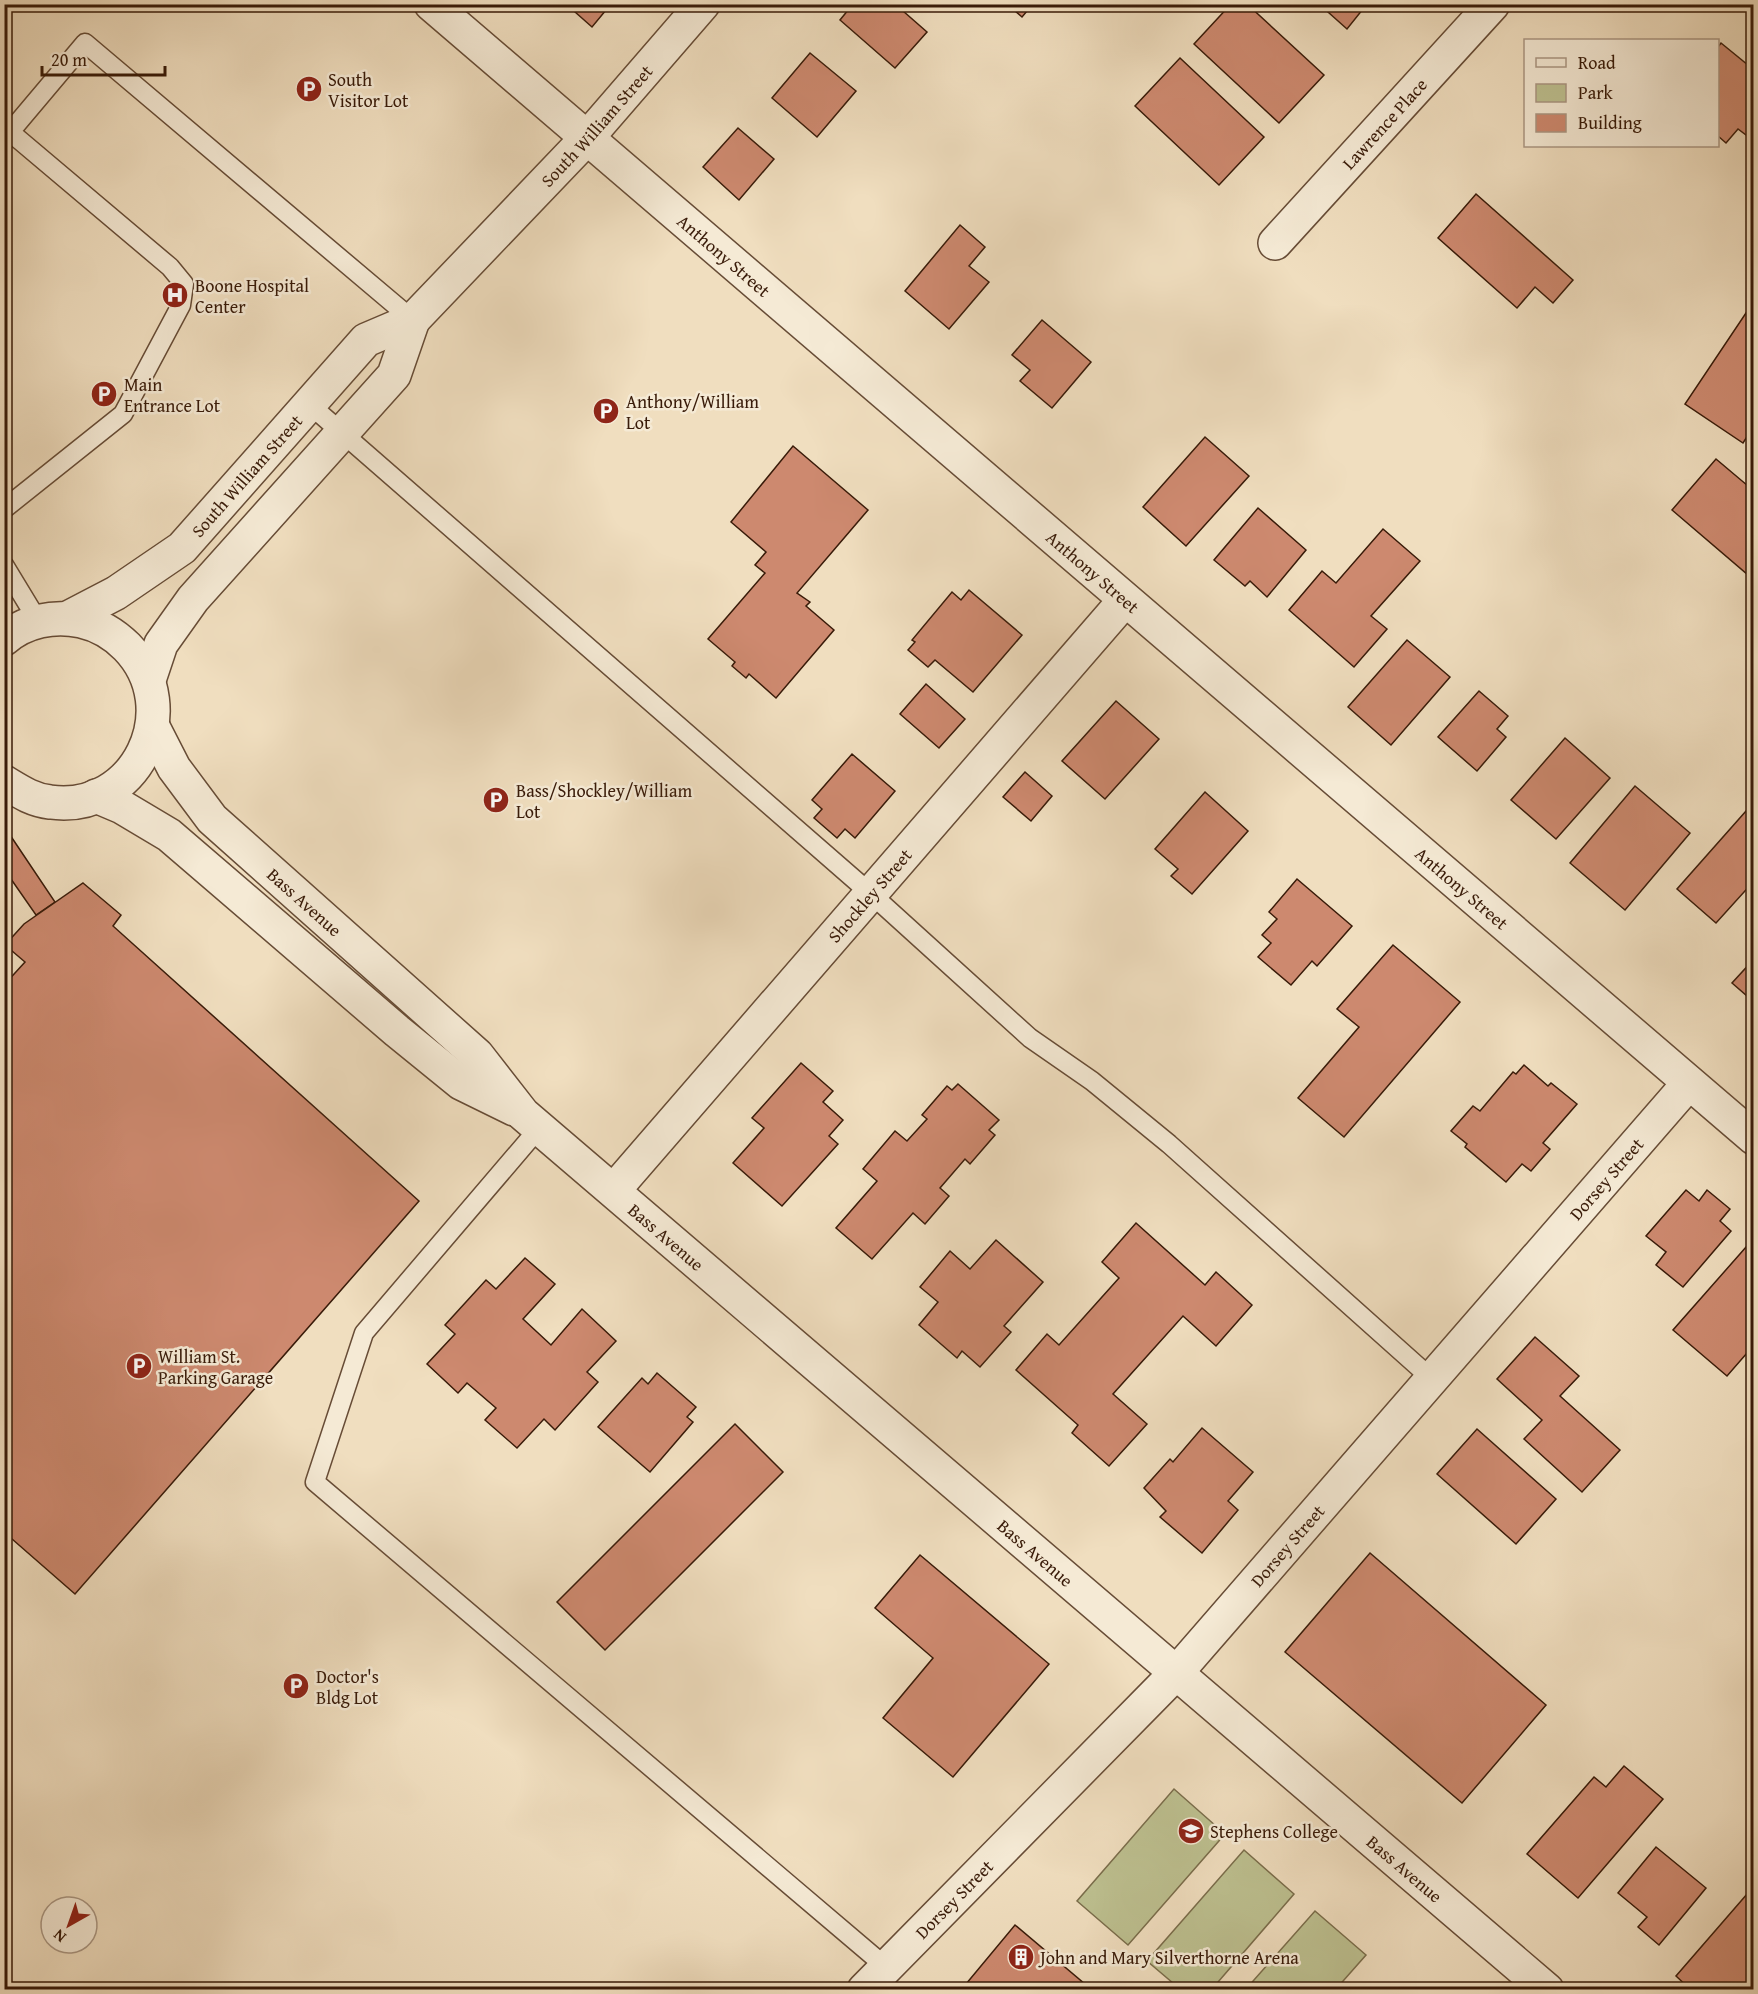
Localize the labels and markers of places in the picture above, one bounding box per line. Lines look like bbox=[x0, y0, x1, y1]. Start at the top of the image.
place label: South Visitor Lot bbox=[328, 66, 409, 114]
parking icon: South Visitor Lot bbox=[294, 74, 324, 104]
place label: Boone Hospital Center bbox=[195, 272, 309, 320]
hospital icon: Boone Hospital Center bbox=[160, 280, 190, 310]
place label: Main Entrance Lot bbox=[124, 371, 221, 419]
parking icon: Main Entrance Lot bbox=[89, 379, 119, 409]
place label: Anthony/William Lot bbox=[626, 388, 759, 436]
parking icon: Anthony/William Lot bbox=[591, 396, 621, 426]
place label: Bass/Shockley/William Lot bbox=[516, 777, 692, 825]
parking icon: Bass/Shockley/William Lot bbox=[481, 785, 511, 815]
place label: William St. Parking Garage bbox=[158, 1343, 273, 1391]
parking icon: William St. Parking Garage bbox=[124, 1351, 154, 1381]
place label: Doctor's Bldg Lot bbox=[316, 1663, 379, 1711]
parking icon: Doctor's Bldg Lot bbox=[281, 1671, 311, 1701]
school or university icon: Stephens College bbox=[1176, 1816, 1206, 1846]
place label: Stephens College bbox=[1210, 1818, 1338, 1845]
building icon: John and Mary Silverthorne Arena bbox=[1006, 1942, 1036, 1972]
place label: John and Mary Silverthorne Arena bbox=[1038, 1944, 1299, 1971]

